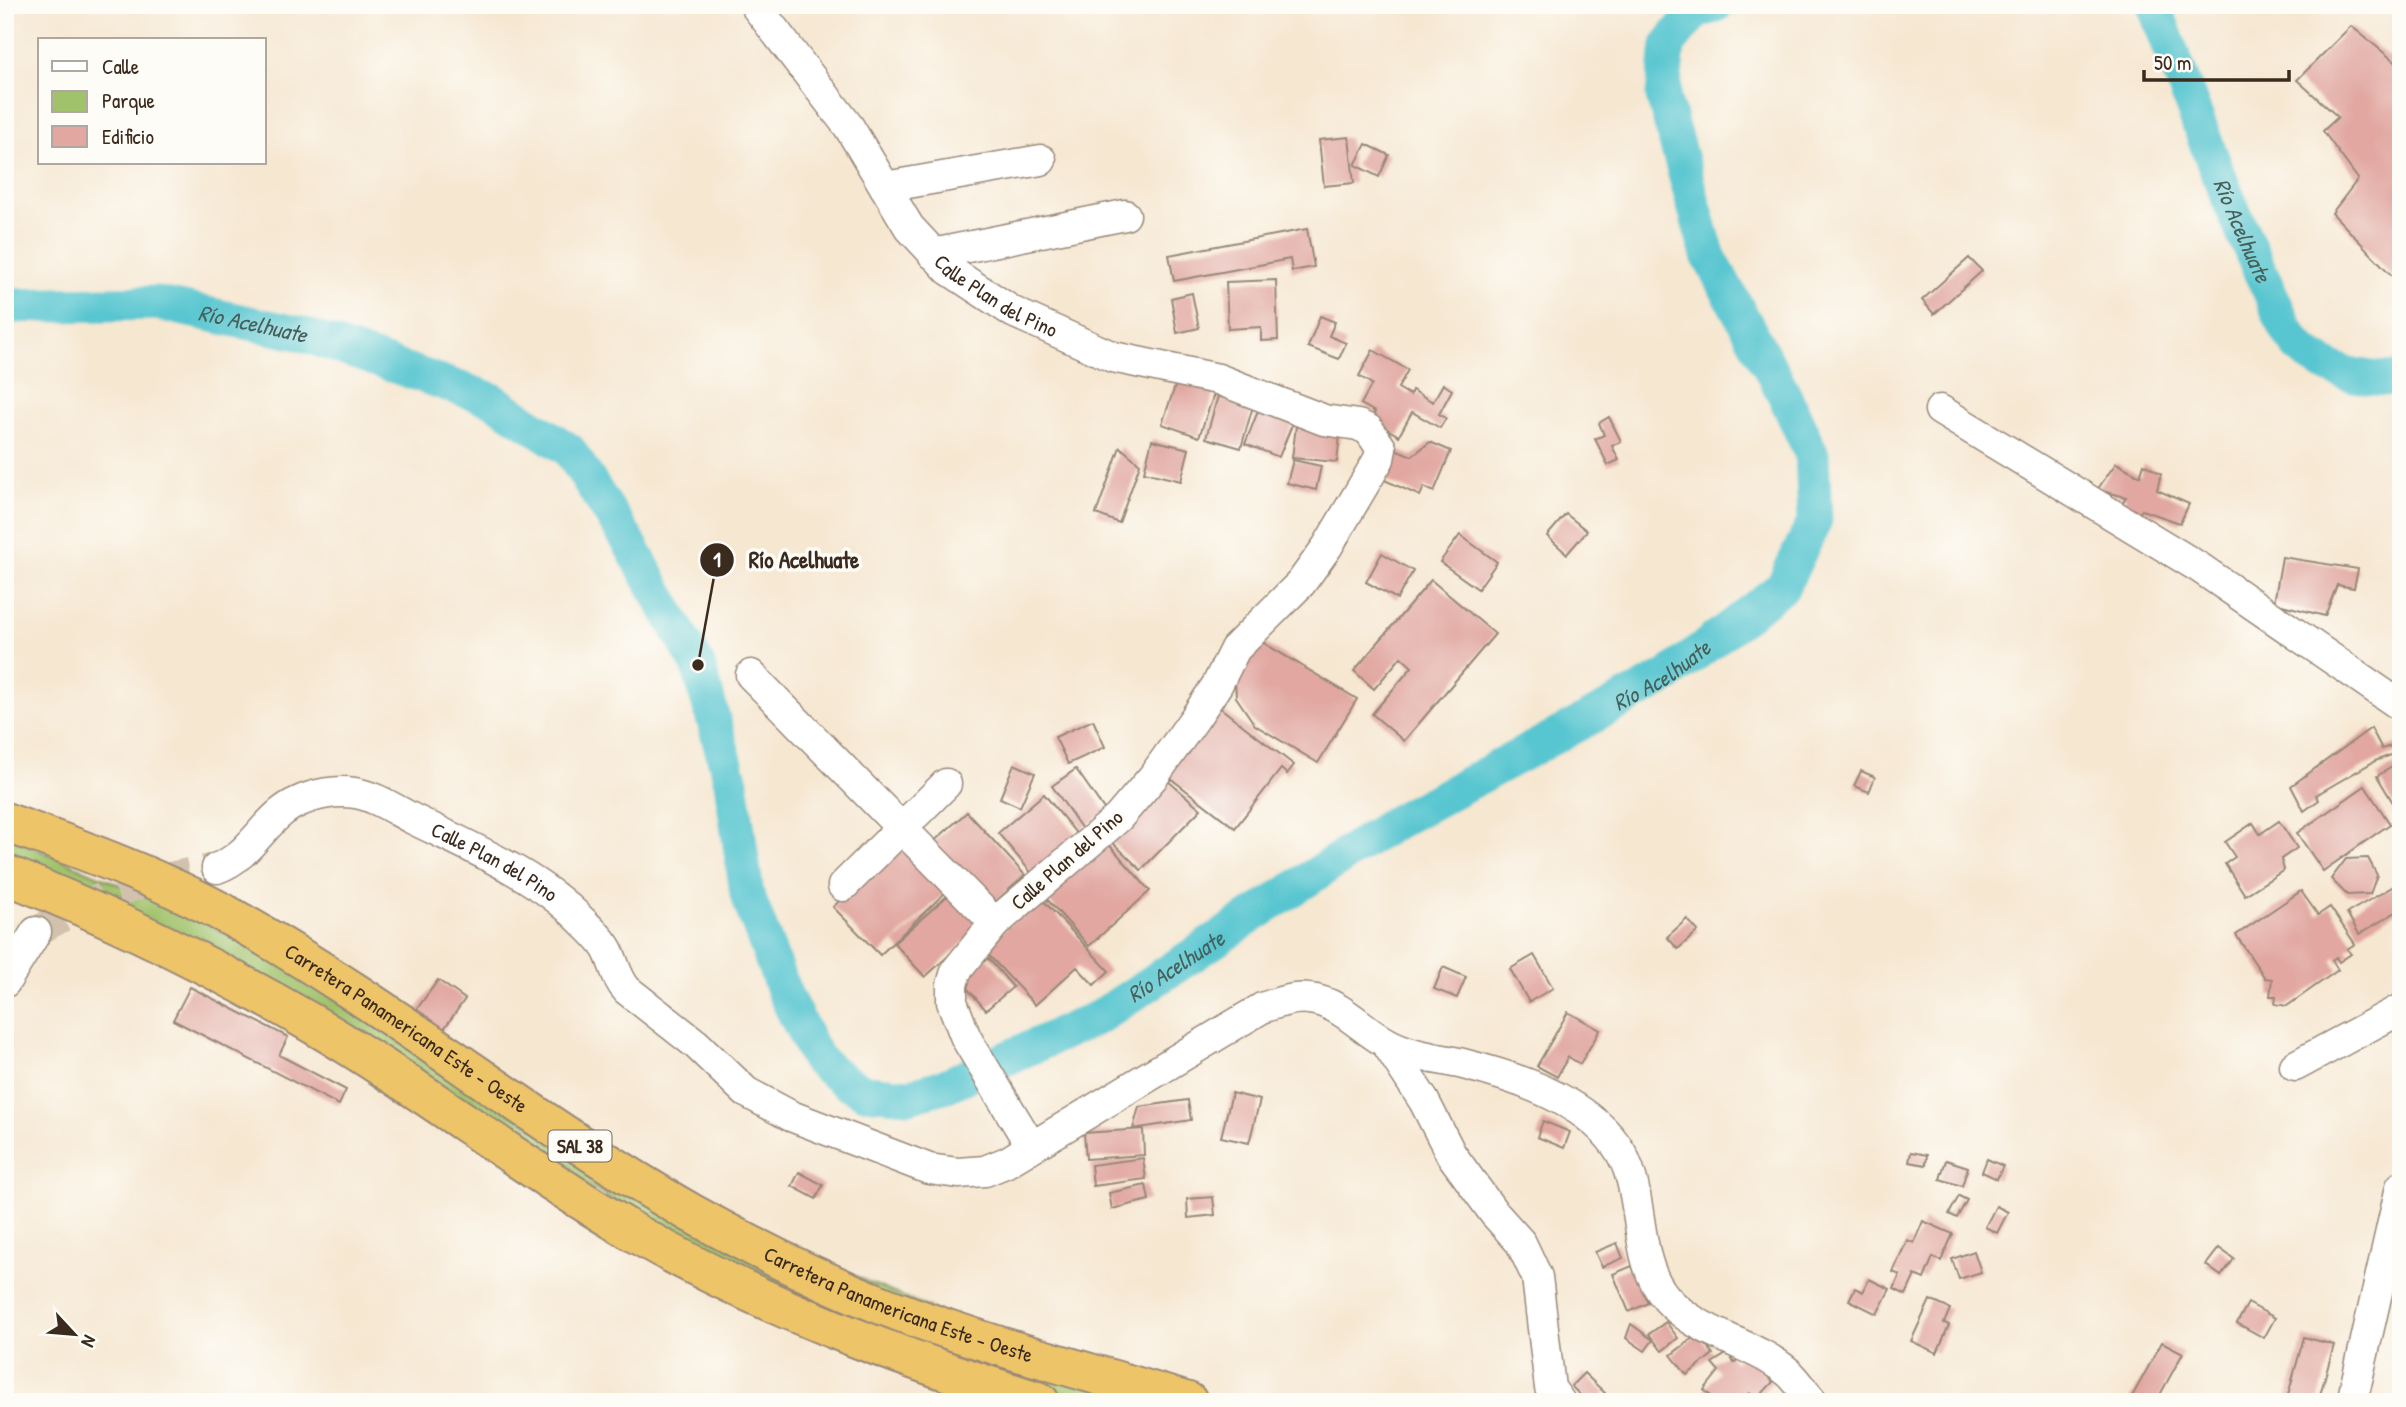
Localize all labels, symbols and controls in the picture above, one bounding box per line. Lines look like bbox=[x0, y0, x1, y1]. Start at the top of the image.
legend bbox=[38, 38, 266, 164]
scale bar bbox=[2144, 38, 2289, 82]
text: 50 m bbox=[2154, 48, 2191, 77]
text: Calle bbox=[102, 52, 139, 81]
text: Parque bbox=[102, 86, 155, 115]
text: Edificio bbox=[102, 122, 154, 151]
water label: Río Acelhuate bbox=[2207, 173, 2279, 288]
street label: Calle Plan del Pino bbox=[928, 248, 1062, 344]
water label: Río Acelhuate bbox=[196, 296, 313, 350]
callout: Río Acelhuate bbox=[699, 538, 873, 582]
text: Río Acelhuate bbox=[749, 544, 860, 575]
text: 1 bbox=[713, 545, 721, 574]
water label: Río Acelhuate bbox=[1607, 632, 1717, 718]
street label: Calle Plan del Pino bbox=[1004, 803, 1129, 916]
street label: Calle Plan del Pino bbox=[427, 815, 564, 908]
water label: Río Acelhuate bbox=[1121, 922, 1231, 1009]
street label: Carretera Panamericana Este - Oeste bbox=[279, 937, 533, 1120]
road number: SAL 38 bbox=[548, 1130, 612, 1162]
street label: Carretera Panamericana Este - Oeste bbox=[759, 1239, 1036, 1369]
north arrow bbox=[38, 1298, 108, 1368]
text: N bbox=[75, 1331, 103, 1352]

